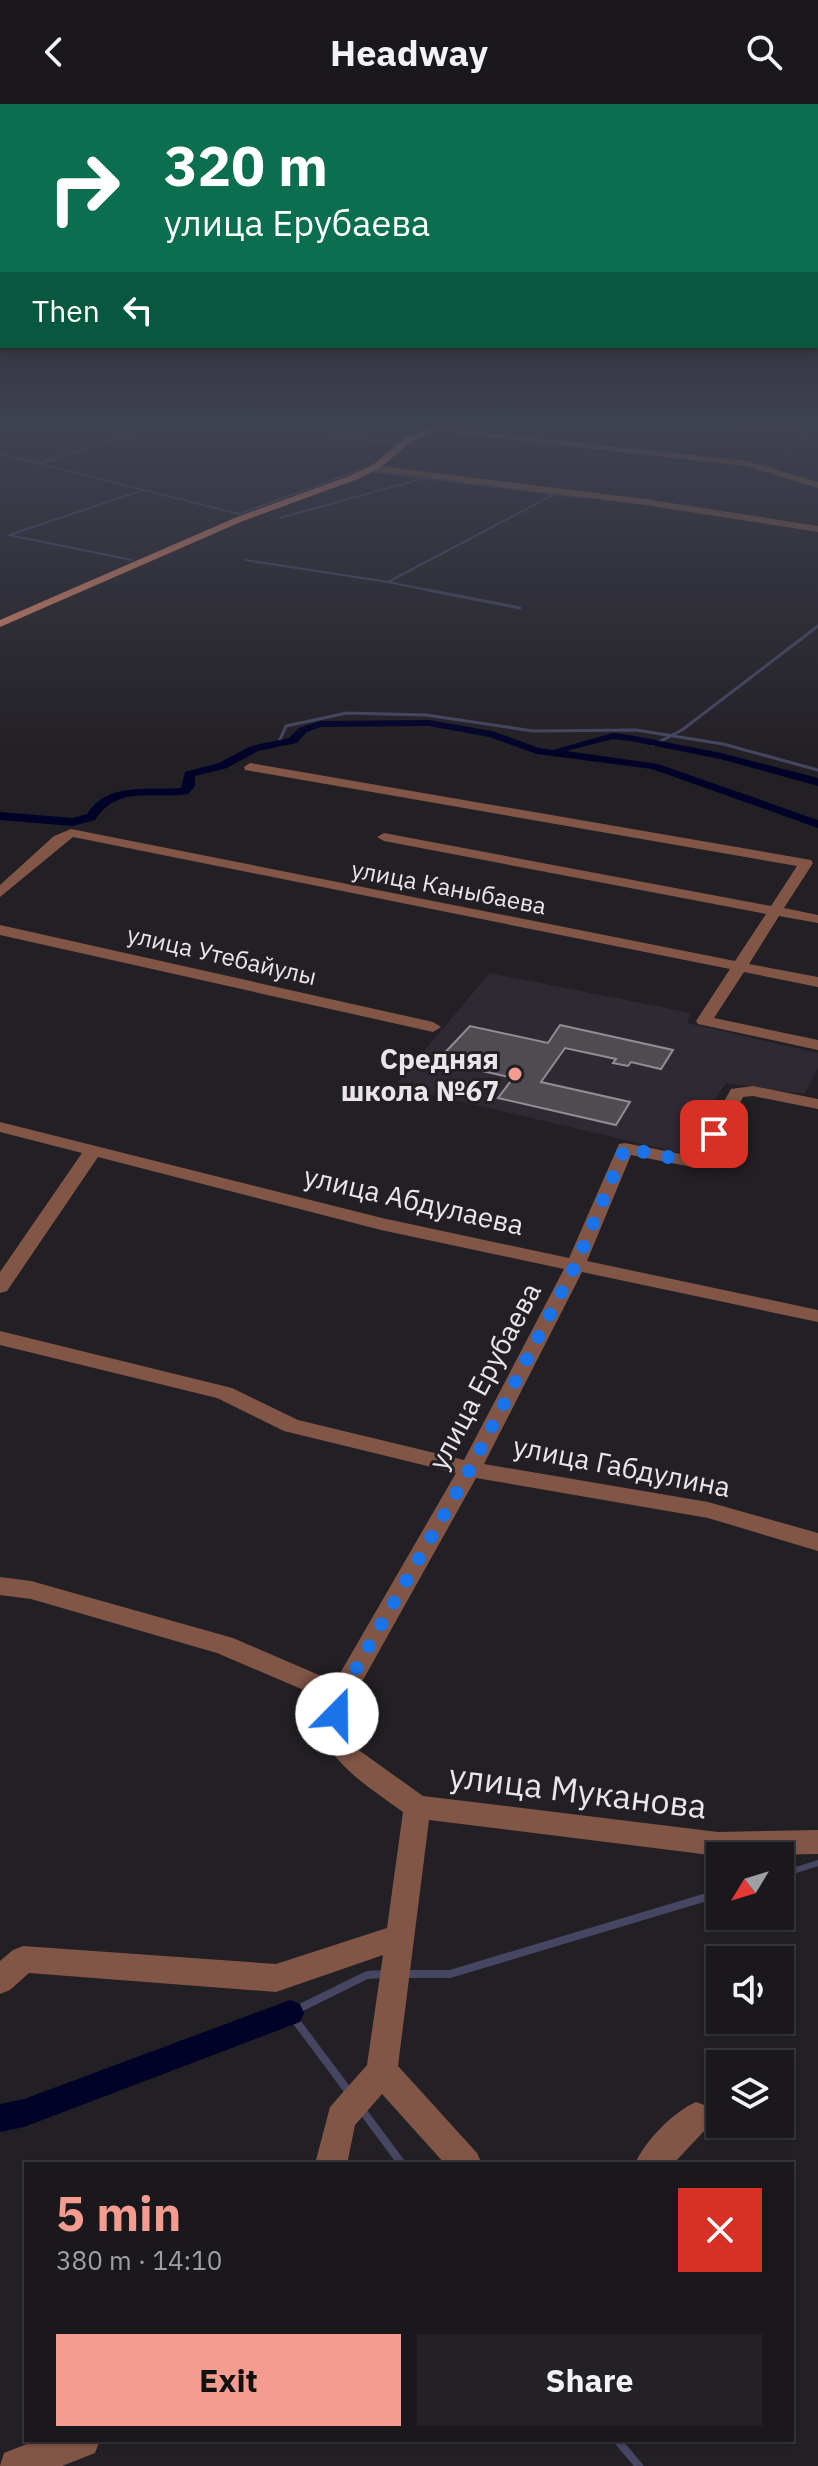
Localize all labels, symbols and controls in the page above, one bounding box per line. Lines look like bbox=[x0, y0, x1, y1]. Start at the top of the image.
text: Headway bbox=[330, 29, 488, 76]
icon: back bbox=[32, 30, 76, 74]
icon: search bbox=[742, 30, 786, 74]
text: 320 m bbox=[164, 129, 328, 201]
icon: right bbox=[32, 136, 136, 240]
text: улица Ерубаева bbox=[164, 199, 430, 246]
icon: left bbox=[116, 288, 160, 332]
text: Then bbox=[32, 291, 100, 330]
street label: улица Каныбаева bbox=[349, 852, 549, 922]
street label: улица Утебайулы bbox=[124, 918, 320, 992]
place label: Средняя школа №67 bbox=[341, 1040, 499, 1109]
marker: Средняя школа №67 bbox=[506, 1065, 524, 1083]
pin bbox=[680, 1100, 748, 1168]
icon: arrive bbox=[692, 1112, 736, 1156]
street label: улица Абдулаева bbox=[300, 1157, 528, 1243]
street label: улица Ерубаева bbox=[419, 1276, 549, 1476]
street label: улица Габдулина bbox=[510, 1427, 734, 1505]
position arrow bbox=[295, 1672, 379, 1756]
street label: улица Муканова bbox=[447, 1752, 709, 1828]
north arrow bbox=[706, 1842, 794, 1930]
map controls bbox=[706, 1842, 794, 2138]
button: sound bbox=[706, 1946, 794, 2034]
button: layers bbox=[706, 2050, 794, 2138]
text: 5 min bbox=[56, 2182, 181, 2244]
button: close bbox=[678, 2188, 762, 2272]
text: 380 m · 14:10 bbox=[56, 2243, 222, 2277]
button: Exit bbox=[56, 2334, 401, 2426]
button: Share bbox=[417, 2334, 762, 2426]

